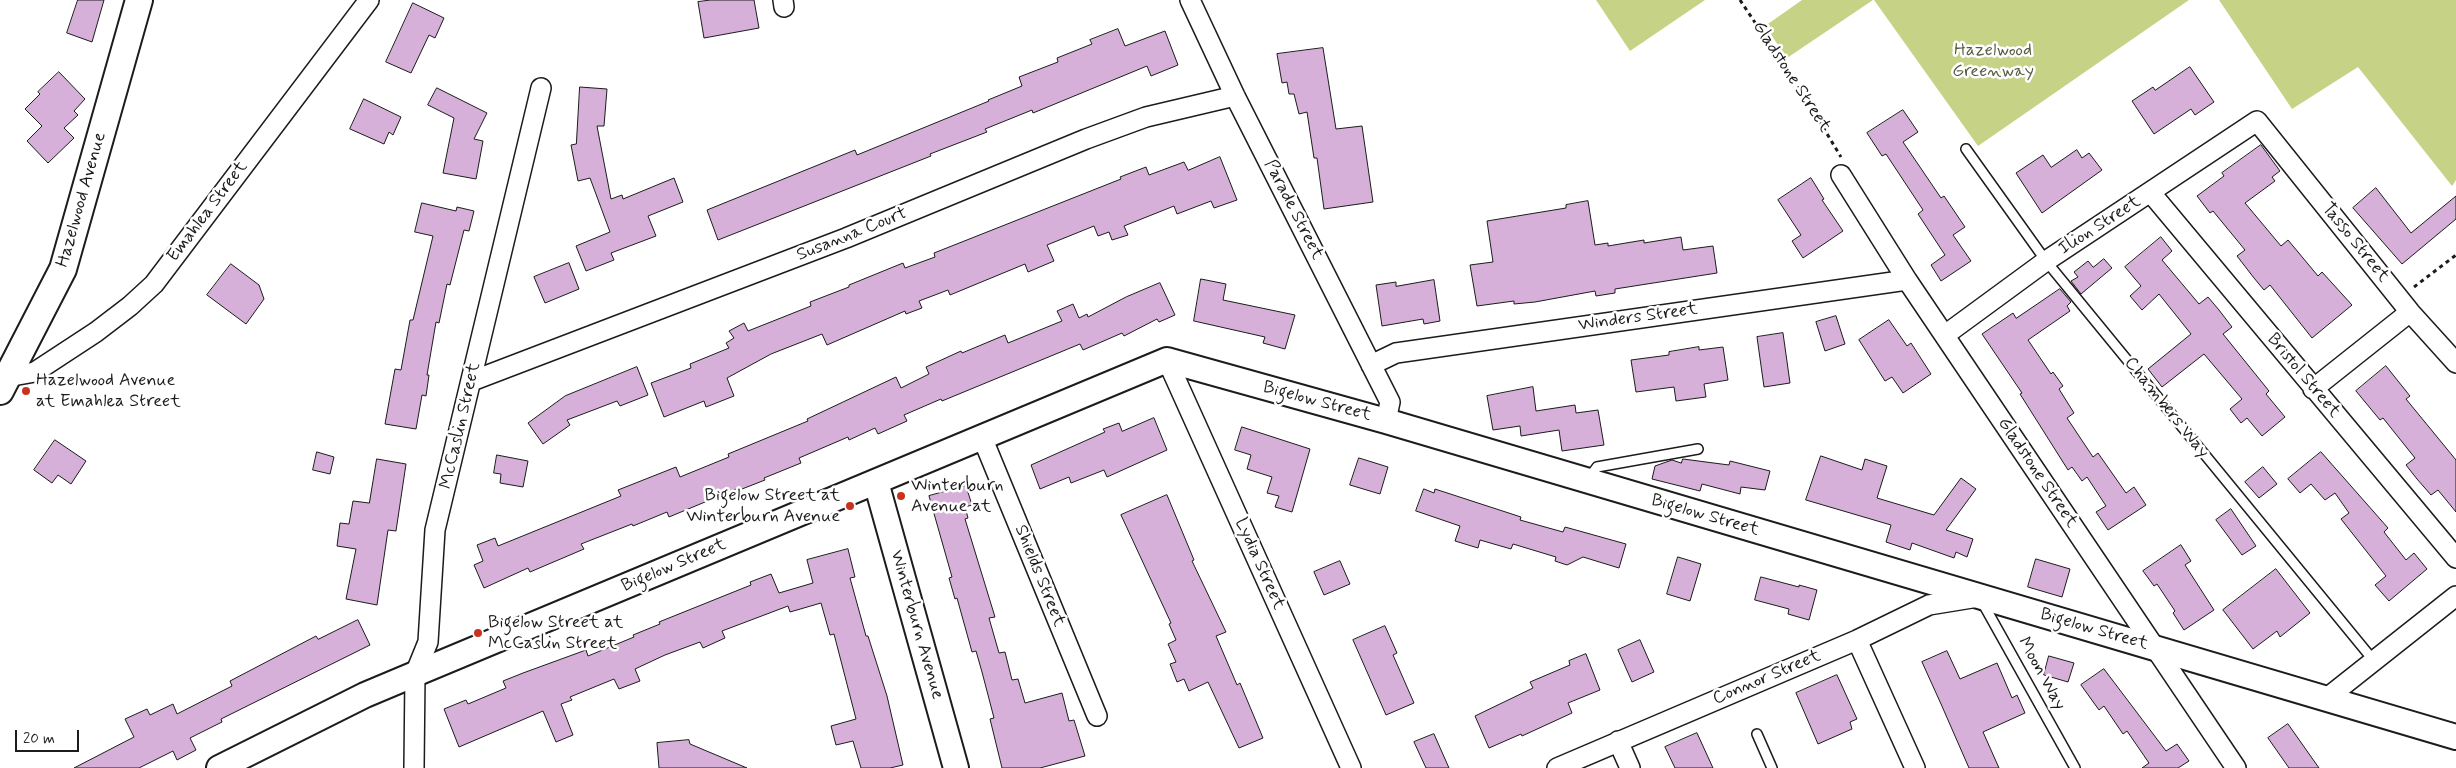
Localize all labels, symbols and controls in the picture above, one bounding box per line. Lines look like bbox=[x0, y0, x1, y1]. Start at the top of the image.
street label: Gladstone Street bbox=[1747, 17, 1835, 137]
park label: Hazelwood Greenway bbox=[1952, 40, 2034, 82]
street label: Hazelwood Avenue bbox=[52, 130, 112, 270]
street label: Parade Street bbox=[1259, 156, 1327, 264]
street label: Emahlea Street bbox=[163, 157, 253, 267]
street label: Ilion Street bbox=[2055, 192, 2145, 260]
street label: Tasso Street bbox=[2316, 199, 2394, 287]
street label: Susanna Court bbox=[794, 203, 910, 267]
street label: Winders Street bbox=[1577, 299, 1699, 337]
street label: Bristol Street bbox=[2262, 329, 2344, 423]
street label: Chambers Way bbox=[2119, 353, 2213, 463]
street label: McCaslin Street bbox=[436, 361, 486, 491]
place label: Hazelwood Avenue at Emahlea Street bbox=[36, 370, 181, 412]
street label: Bigelow Street bbox=[1260, 377, 1374, 427]
marker: Hazelwood Avenue at Emahlea Street bbox=[20, 385, 32, 397]
street label: Gladstone Street bbox=[1992, 414, 2082, 532]
place label: Winterburn Avenue at bbox=[911, 475, 1004, 518]
place label: Bigelow Street at Winterburn Avenue bbox=[686, 485, 840, 528]
marker: Winterburn Avenue at bbox=[895, 490, 907, 502]
street label: Bigelow Street bbox=[1648, 490, 1762, 542]
marker: Bigelow Street at Winterburn Avenue bbox=[844, 500, 856, 512]
street label: Lydia Street bbox=[1229, 515, 1289, 613]
street label: Shields Street bbox=[1009, 522, 1069, 630]
street label: Bigelow Street bbox=[619, 534, 729, 598]
street label: Winterburn Avenue bbox=[884, 548, 948, 702]
street label: Bigelow Street bbox=[2037, 604, 2151, 656]
place label: Bigelow Street at McCaslin Street bbox=[488, 612, 623, 654]
marker: Bigelow Street at McCaslin Street bbox=[472, 627, 484, 639]
street label: Moon Way bbox=[2012, 634, 2070, 714]
street label: Connor Street bbox=[1710, 646, 1824, 710]
scale bar bbox=[18, 720, 81, 752]
text: 20 m bbox=[23, 729, 55, 749]

